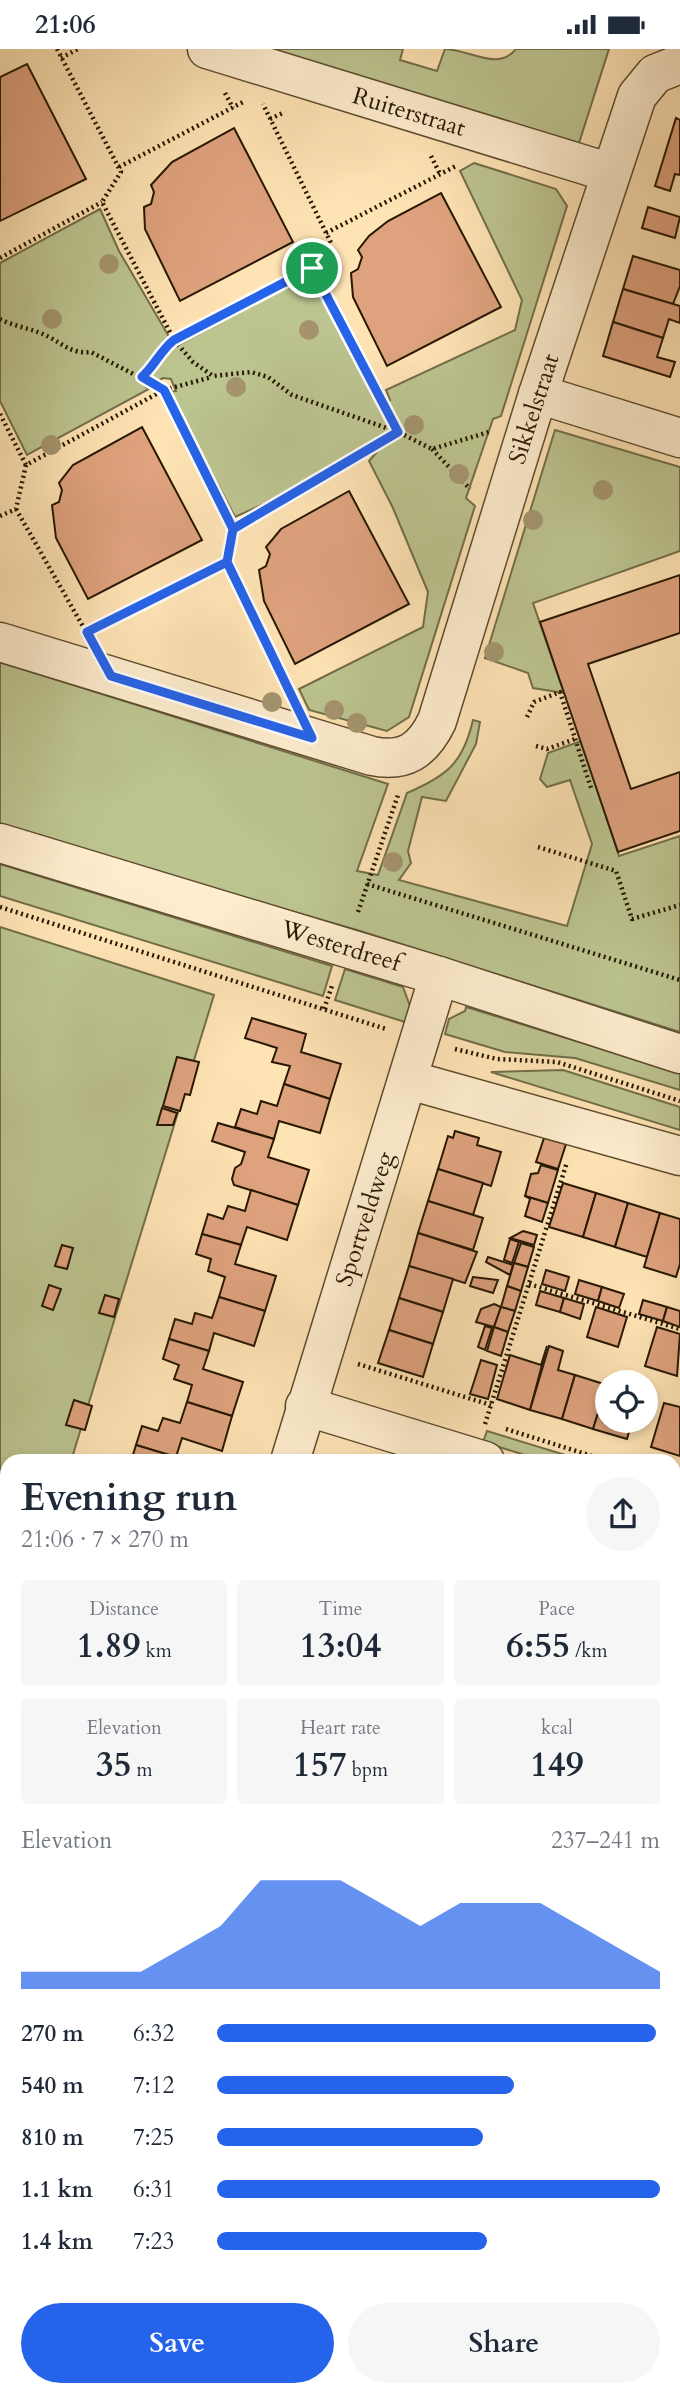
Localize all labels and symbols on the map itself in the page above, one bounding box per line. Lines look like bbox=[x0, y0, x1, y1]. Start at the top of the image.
street label: Ruiterstraat bbox=[348, 79, 470, 145]
pin bbox=[282, 238, 342, 298]
street label: Sikkelstraat bbox=[501, 349, 567, 468]
street label: Westerdreef bbox=[276, 912, 408, 981]
street label: Sportveldweg bbox=[328, 1147, 402, 1290]

